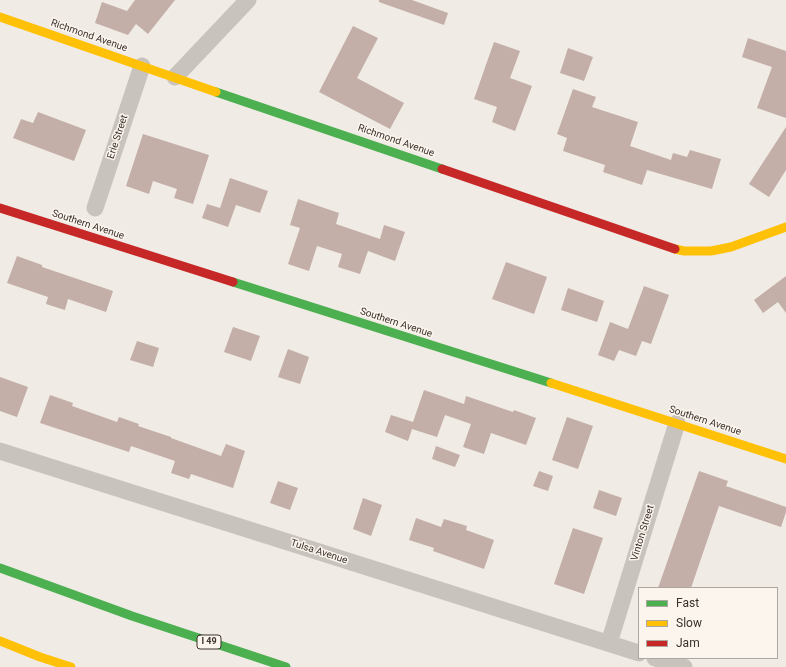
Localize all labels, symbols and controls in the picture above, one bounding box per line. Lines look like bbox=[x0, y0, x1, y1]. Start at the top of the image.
street label: Richmond Avenue bbox=[49, 17, 129, 55]
street label: Erie Street bbox=[105, 113, 131, 161]
street label: Richmond Avenue bbox=[356, 122, 436, 160]
street label: Southern Avenue bbox=[50, 208, 126, 242]
street label: Southern Avenue bbox=[358, 306, 434, 340]
street label: Southern Avenue bbox=[667, 404, 743, 438]
street label: Vinton Street bbox=[629, 504, 657, 562]
street label: Tulsa Avenue bbox=[289, 537, 349, 567]
legend bbox=[638, 587, 778, 659]
text: Fast bbox=[676, 596, 699, 610]
text: Slow bbox=[676, 616, 702, 630]
road number: I 49 bbox=[197, 635, 221, 649]
text: Jam bbox=[676, 636, 700, 650]

